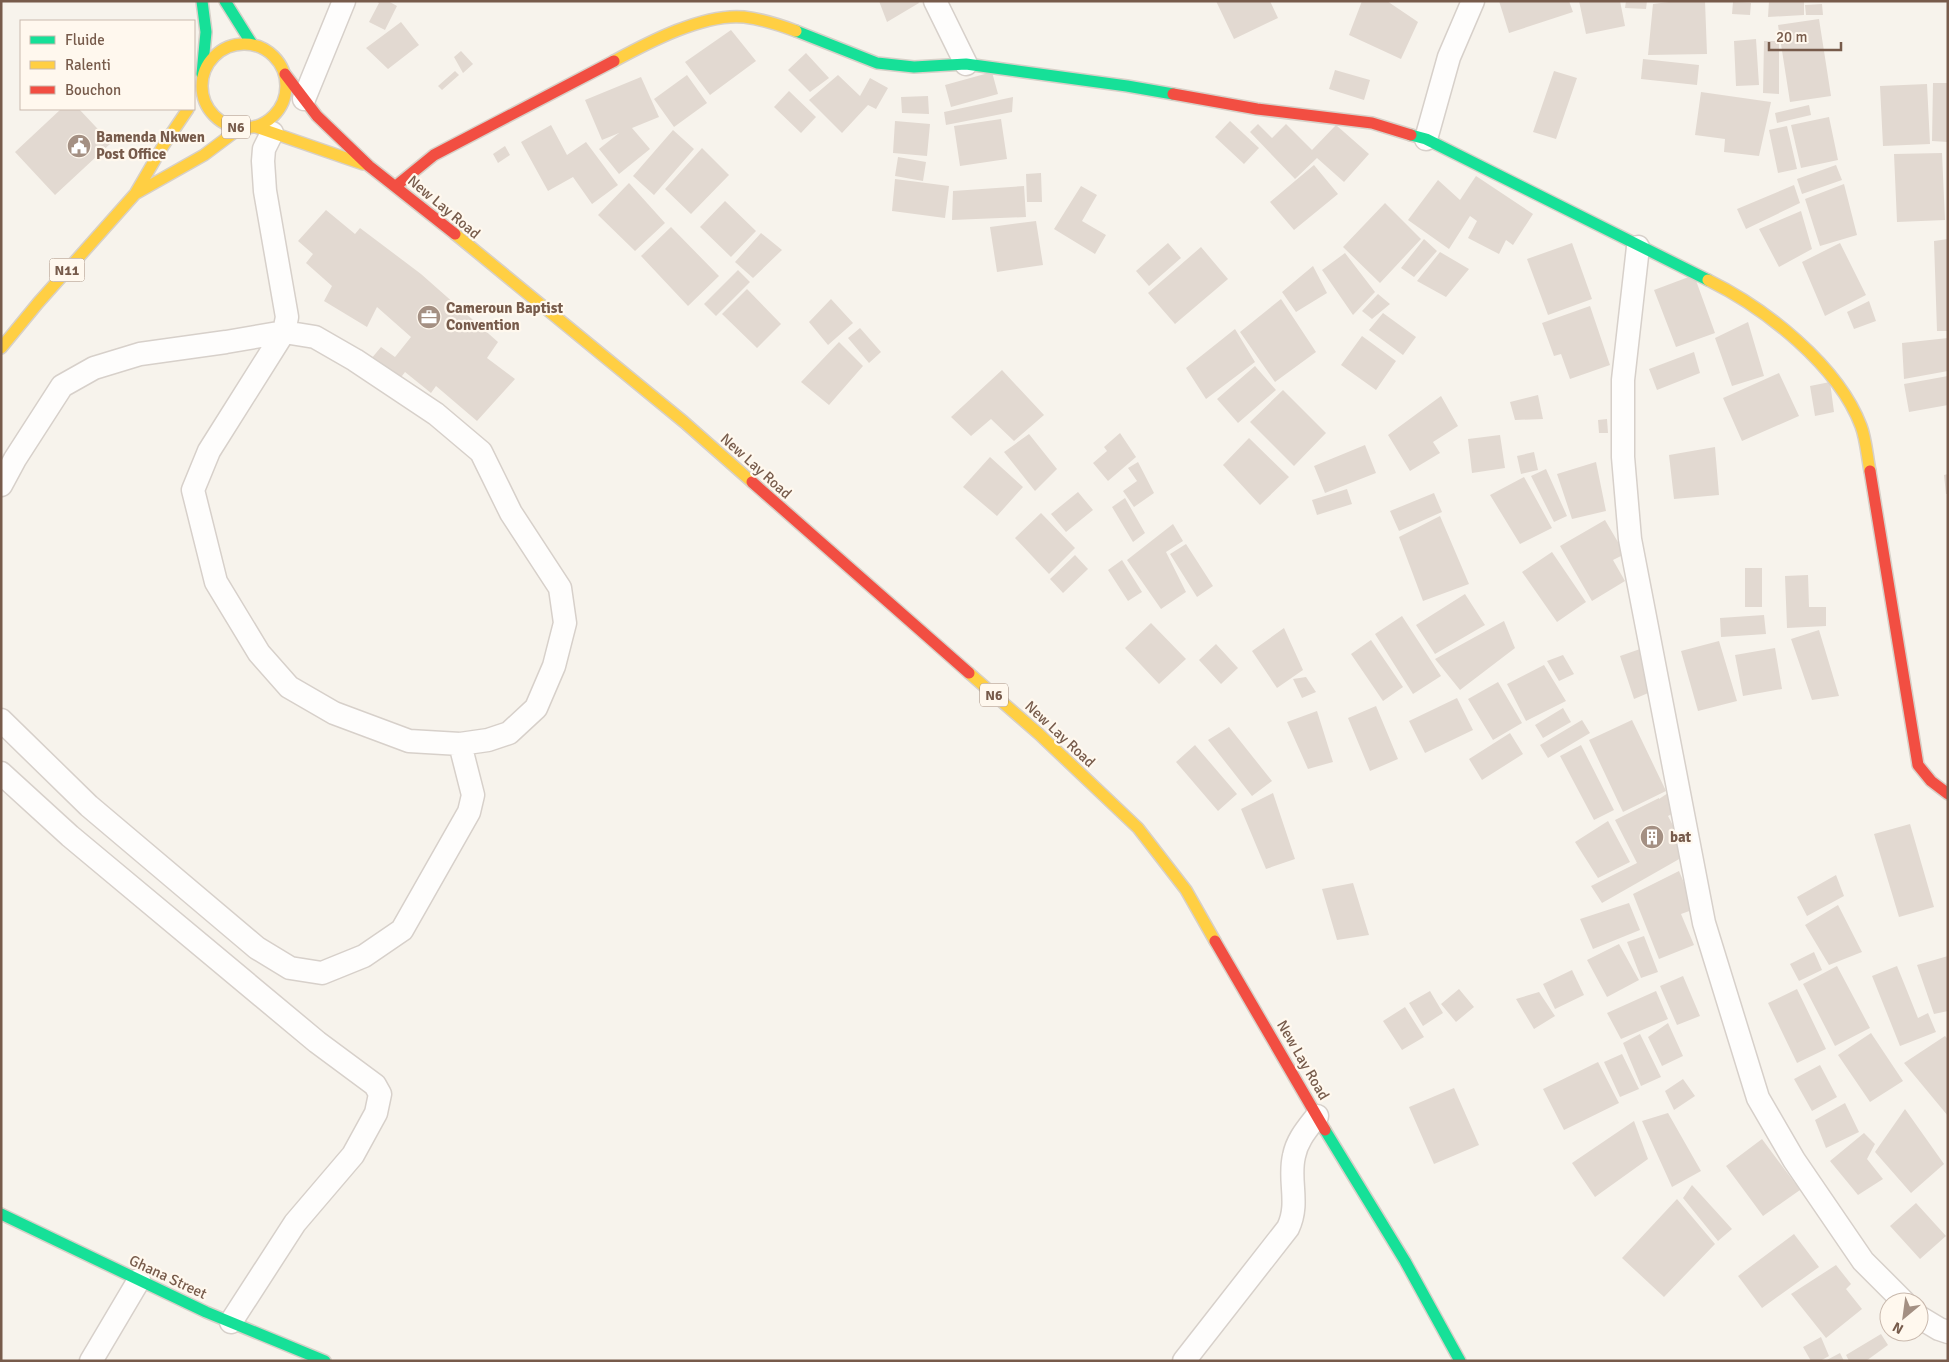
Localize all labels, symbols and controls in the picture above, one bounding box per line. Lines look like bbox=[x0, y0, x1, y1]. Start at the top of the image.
legend bbox=[20, 20, 195, 110]
scale bar bbox=[1769, 20, 1842, 52]
text: 20 m bbox=[1776, 28, 1807, 46]
text: Fluide bbox=[65, 31, 105, 49]
text: Ralenti bbox=[65, 56, 111, 74]
text: Bouchon bbox=[65, 81, 121, 99]
road number: N6 bbox=[222, 115, 250, 138]
place label: Bamenda Nkwen Post Office bbox=[96, 128, 205, 163]
public building icon: Bamenda Nkwen Post Office bbox=[66, 133, 92, 159]
street label: New Lay Road bbox=[404, 171, 484, 243]
road number: N11 bbox=[50, 258, 84, 282]
place label: Cameroun Baptist Convention bbox=[446, 299, 563, 334]
office icon: Cameroun Baptist Convention bbox=[416, 304, 442, 330]
street label: New Lay Road bbox=[717, 429, 795, 503]
road number: N6 bbox=[980, 684, 1008, 706]
street label: New Lay Road bbox=[1021, 697, 1099, 771]
building icon: bat bbox=[1639, 824, 1665, 850]
place label: bat bbox=[1670, 828, 1692, 846]
street label: New Lay Road bbox=[1273, 1017, 1333, 1103]
street label: Ghana Street bbox=[126, 1251, 210, 1303]
north arrow bbox=[1879, 1292, 1929, 1342]
text: N bbox=[1890, 1318, 1906, 1338]

